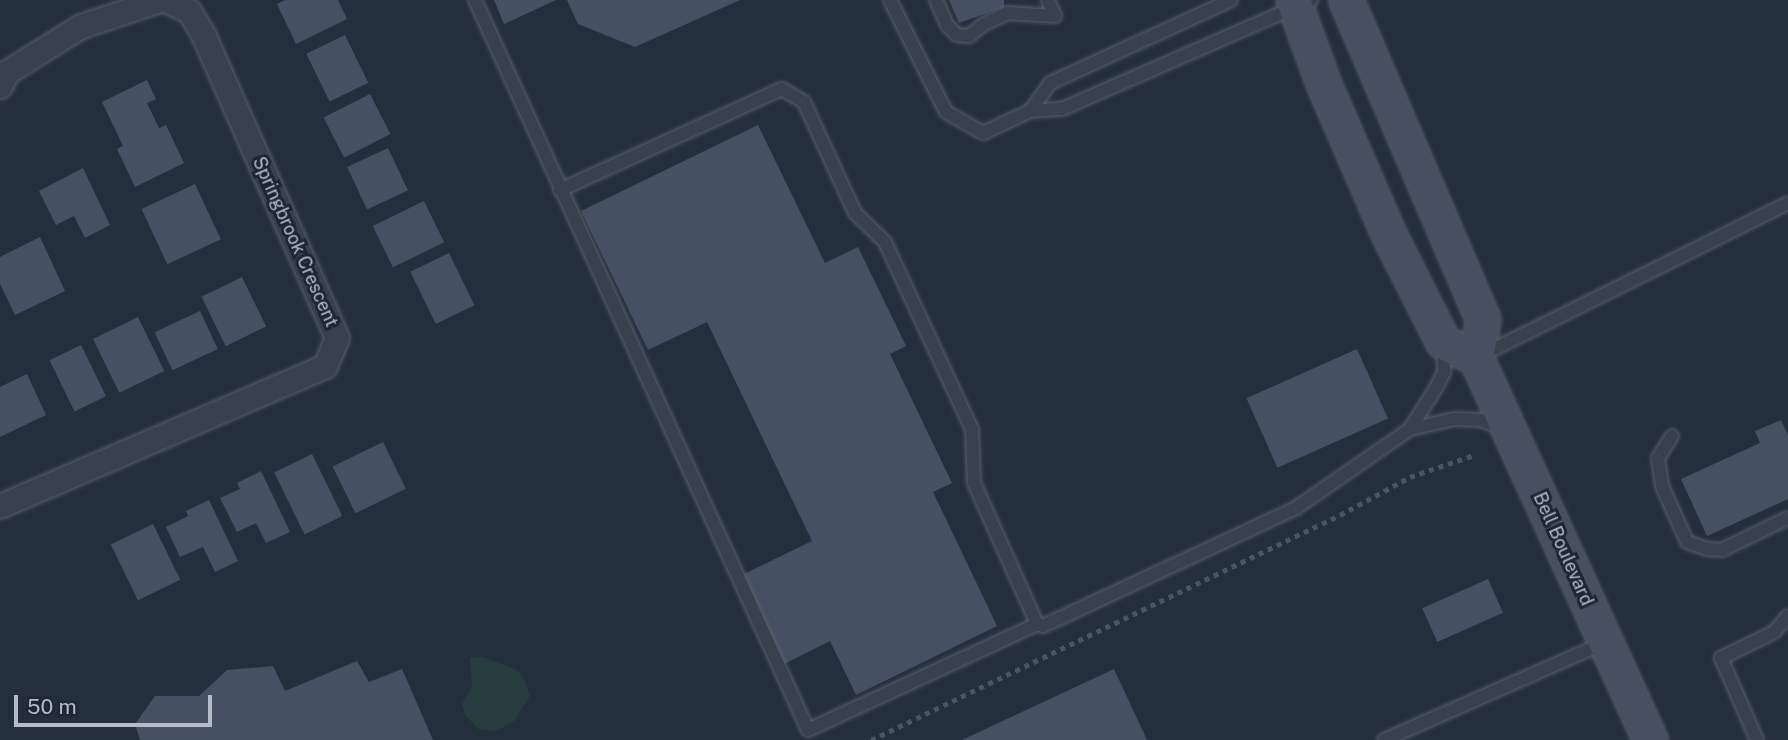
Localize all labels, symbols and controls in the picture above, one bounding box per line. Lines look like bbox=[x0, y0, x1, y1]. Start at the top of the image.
street label: Springbrook Crescent bbox=[248, 154, 342, 330]
street label: Bell Boulevard bbox=[1528, 489, 1598, 609]
scale bar bbox=[18, 680, 215, 724]
text: 50 m bbox=[27, 694, 77, 719]

